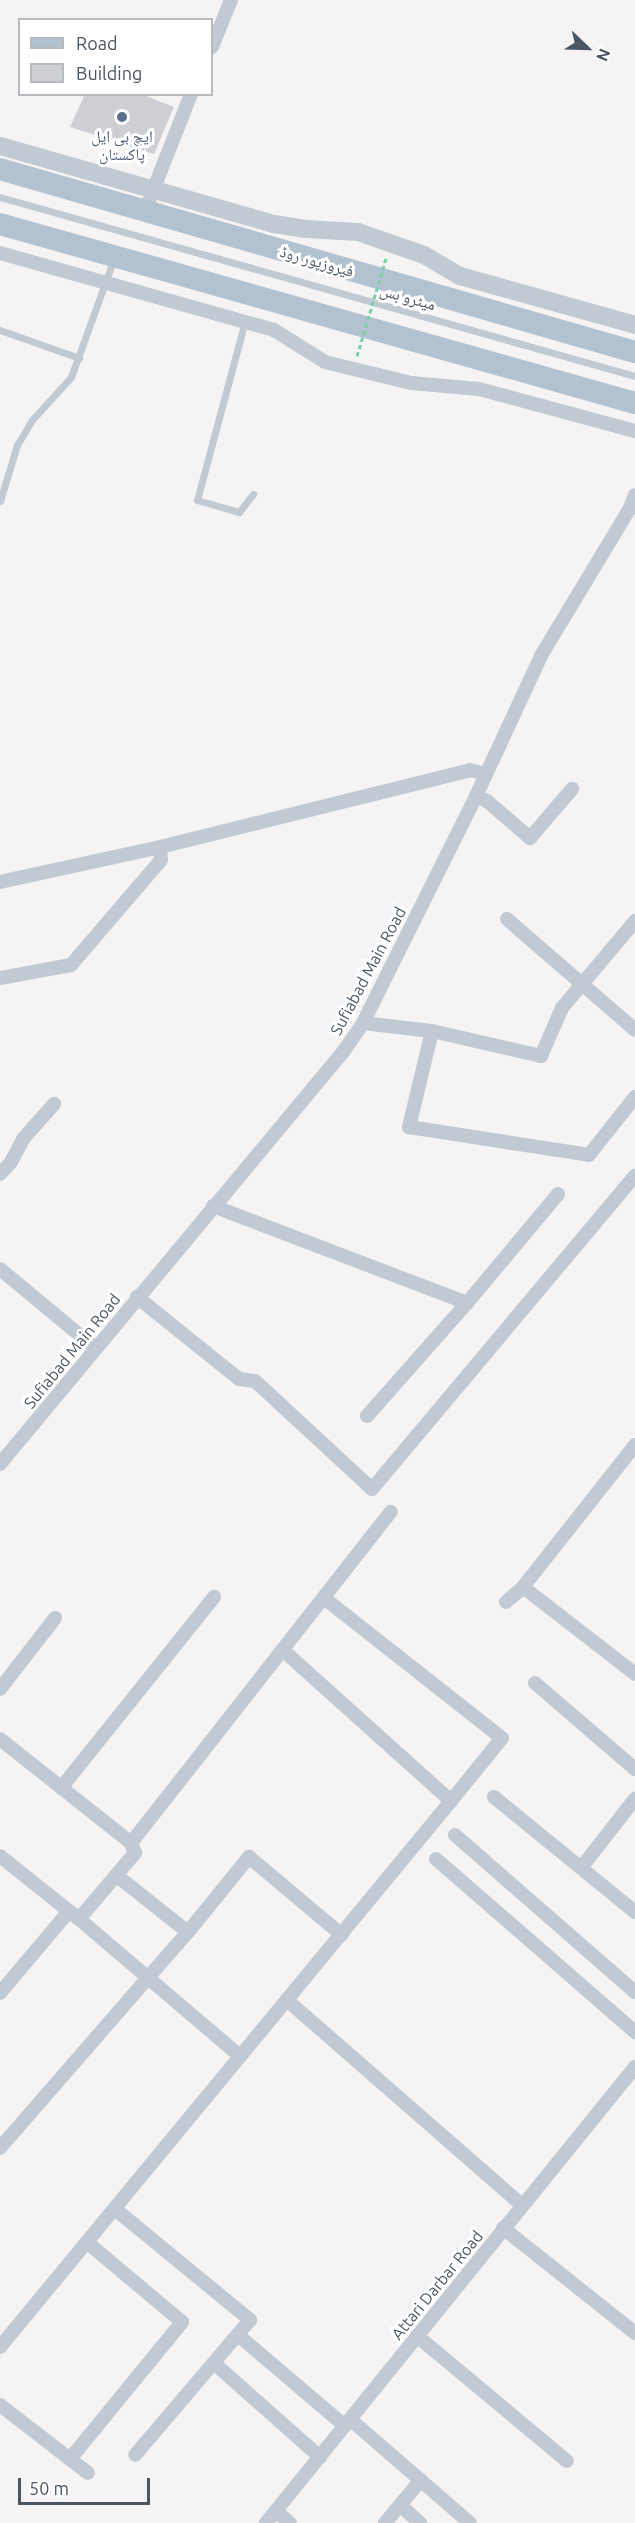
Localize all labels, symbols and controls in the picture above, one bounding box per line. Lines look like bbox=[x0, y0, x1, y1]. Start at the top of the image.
legend bbox=[18, 18, 213, 96]
north arrow bbox=[557, 18, 617, 78]
text: Road bbox=[76, 33, 118, 53]
text: N bbox=[593, 46, 614, 64]
text: Building bbox=[76, 63, 142, 83]
marker: ایچ بی ایل پاکستان bbox=[115, 110, 129, 124]
place label: ایچ بی ایل پاکستان bbox=[91, 126, 153, 164]
street label: فیروزپور روڈ bbox=[278, 241, 356, 281]
street label: میٹرو بس bbox=[378, 280, 438, 314]
street label: Sufiabad Main Road bbox=[326, 904, 410, 1038]
street label: Sufiabad Main Road bbox=[20, 1290, 124, 1412]
street label: Attari Darbar Road bbox=[387, 2227, 487, 2343]
scale bar bbox=[21, 2466, 153, 2504]
text: 50 m bbox=[29, 2478, 69, 2498]

